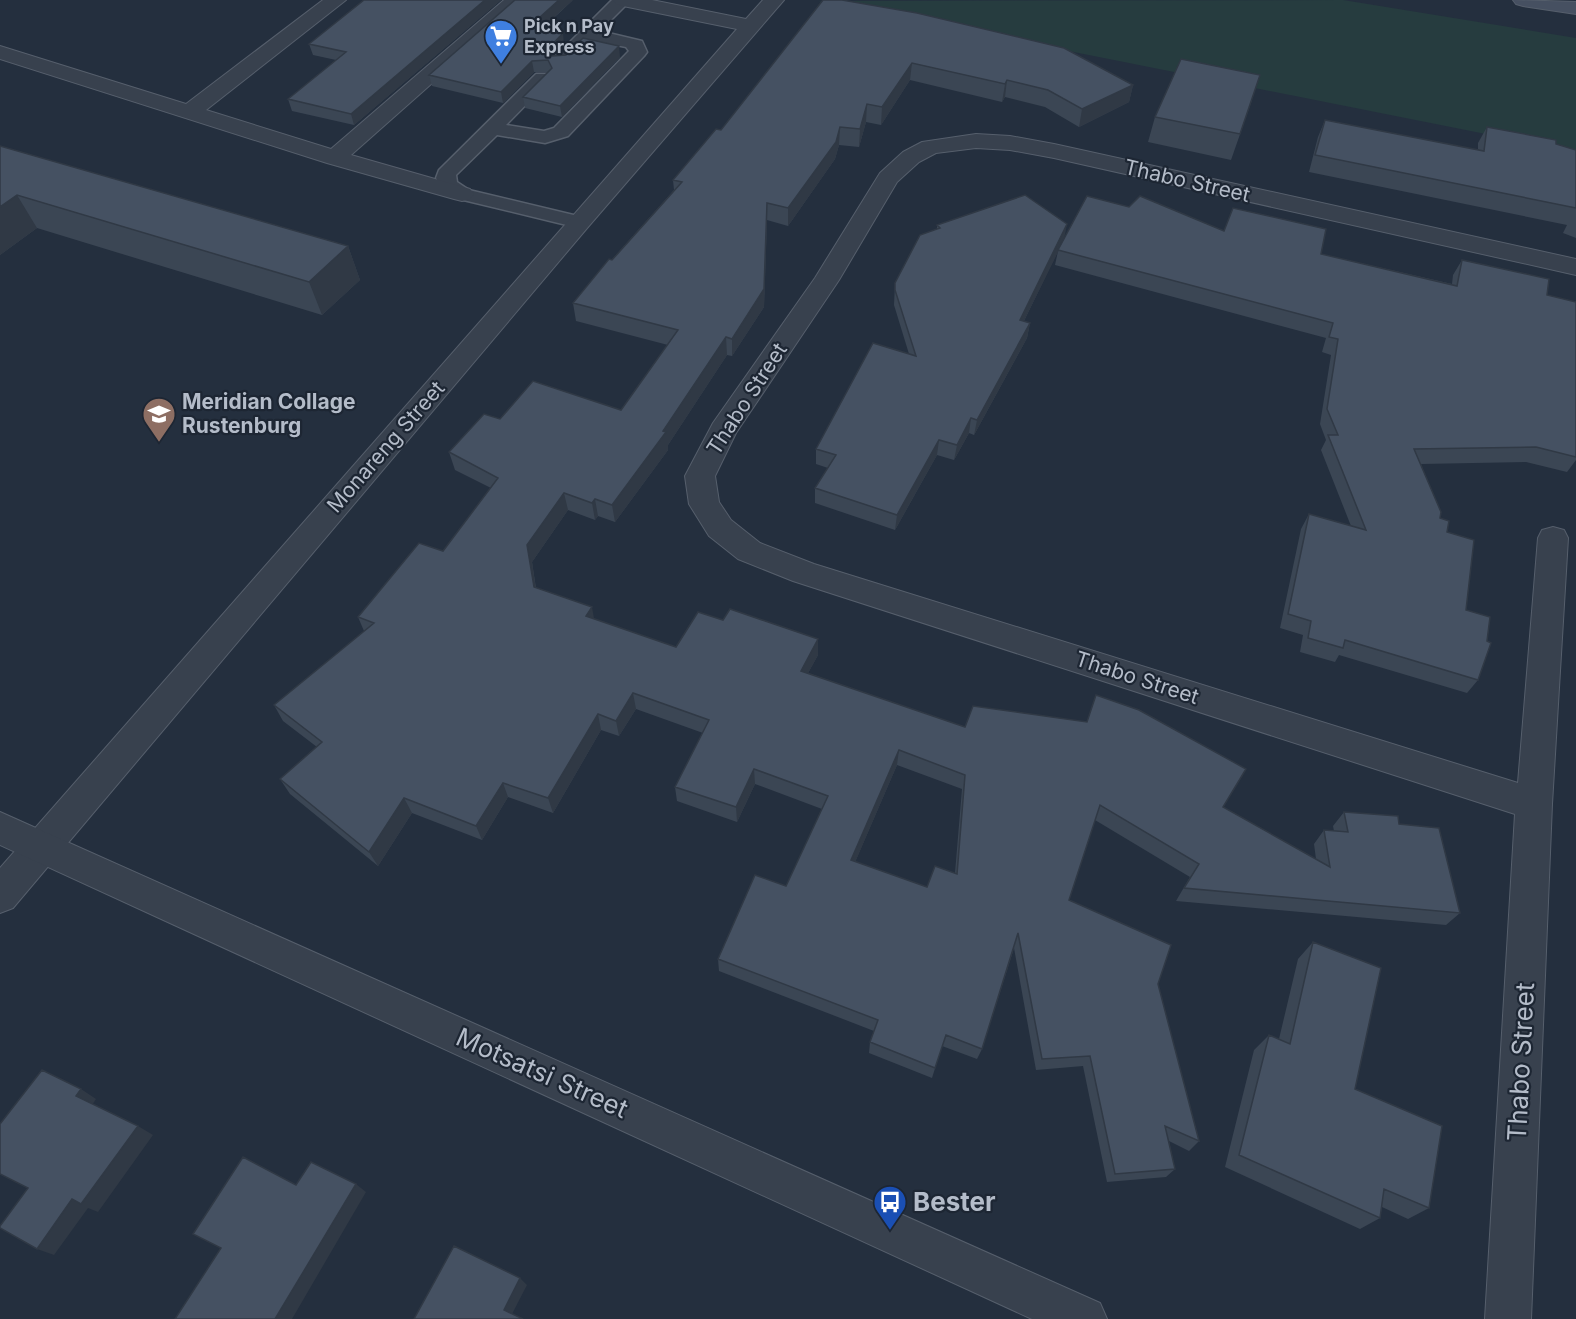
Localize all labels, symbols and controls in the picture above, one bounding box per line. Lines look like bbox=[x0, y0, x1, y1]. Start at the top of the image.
place label: Pick n Pay Express bbox=[524, 15, 614, 57]
supermarket icon: Pick n Pay Express bbox=[483, 18, 519, 65]
street label: Thabo Street bbox=[1122, 154, 1253, 207]
street label: Thabo Street bbox=[701, 338, 792, 459]
street label: Monareng Street bbox=[322, 376, 450, 518]
place label: Meridian Collage Rustenburg bbox=[182, 389, 355, 438]
school or university icon: Meridian Collage Rustenburg bbox=[141, 396, 177, 443]
street label: Thabo Street bbox=[1072, 646, 1202, 709]
street label: Thabo Street bbox=[1501, 982, 1540, 1142]
street label: Motsatsi Street bbox=[452, 1021, 633, 1124]
bus stop icon: Bester bbox=[872, 1184, 908, 1231]
place label: Bester bbox=[913, 1186, 996, 1217]

